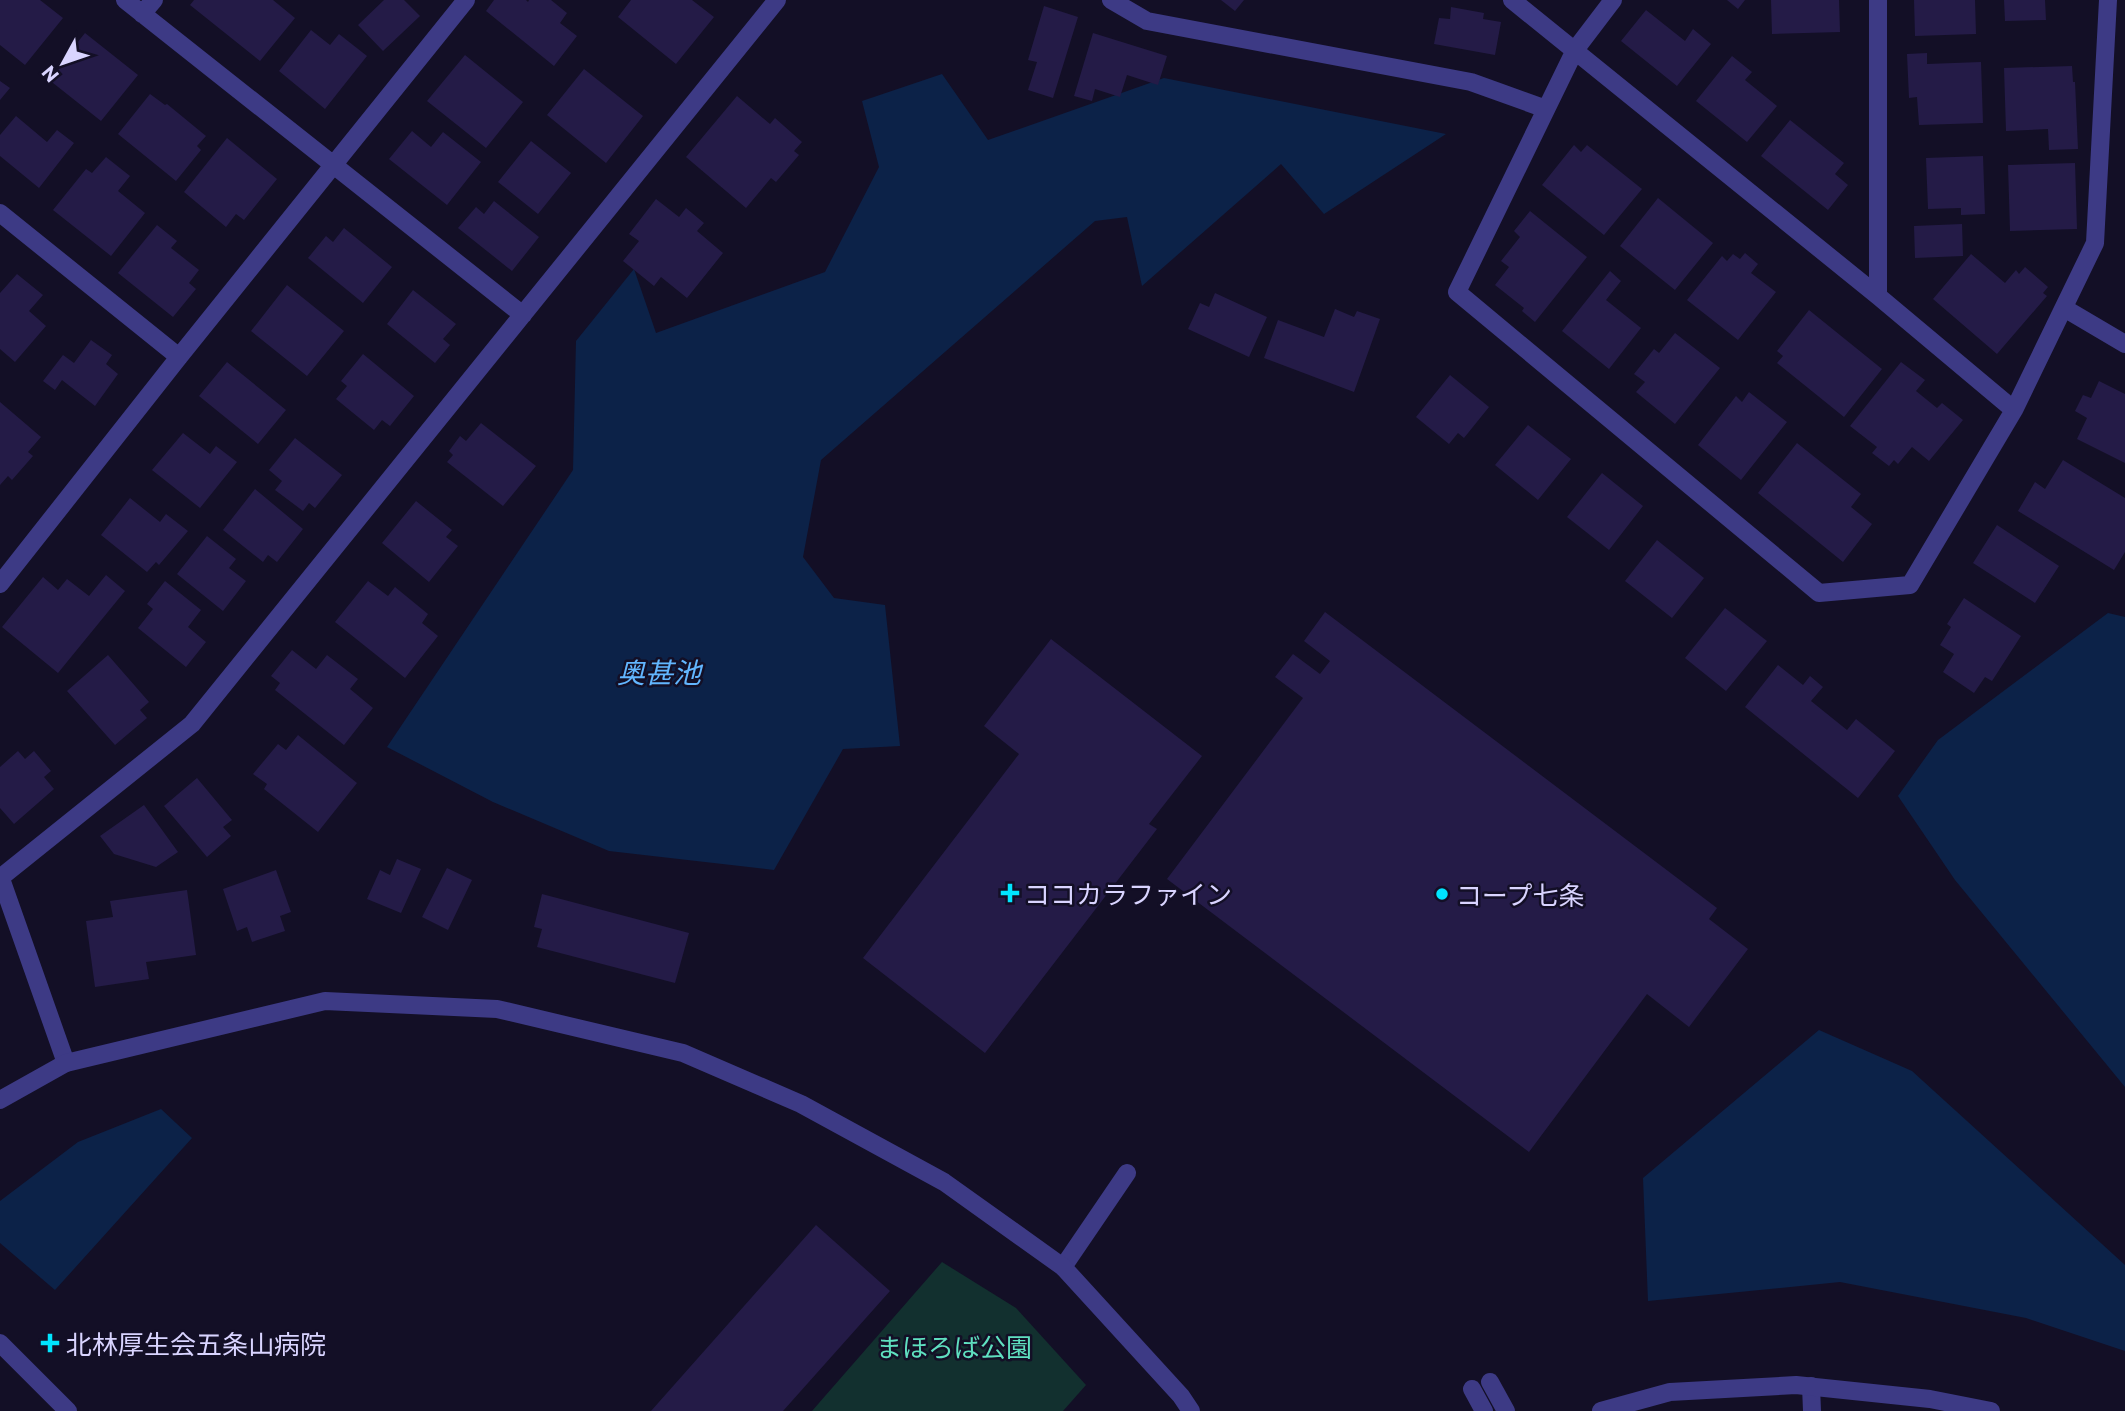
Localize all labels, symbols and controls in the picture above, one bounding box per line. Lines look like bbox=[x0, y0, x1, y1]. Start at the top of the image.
north arrow bbox=[28, 28, 98, 98]
text: N bbox=[36, 61, 63, 87]
water label: 奥甚池 bbox=[617, 655, 704, 689]
place label: ココカラファイン bbox=[1024, 878, 1232, 909]
place label: コープ七条 bbox=[1456, 879, 1584, 910]
marker: ココカラファイン bbox=[1002, 885, 1018, 901]
marker: コープ七条 bbox=[1434, 886, 1450, 902]
place label: 北林厚生会五条山病院 bbox=[66, 1328, 326, 1359]
park label: まほろば公園 bbox=[876, 1331, 1032, 1362]
marker: 北林厚生会五条山病院 bbox=[40, 1333, 60, 1353]

